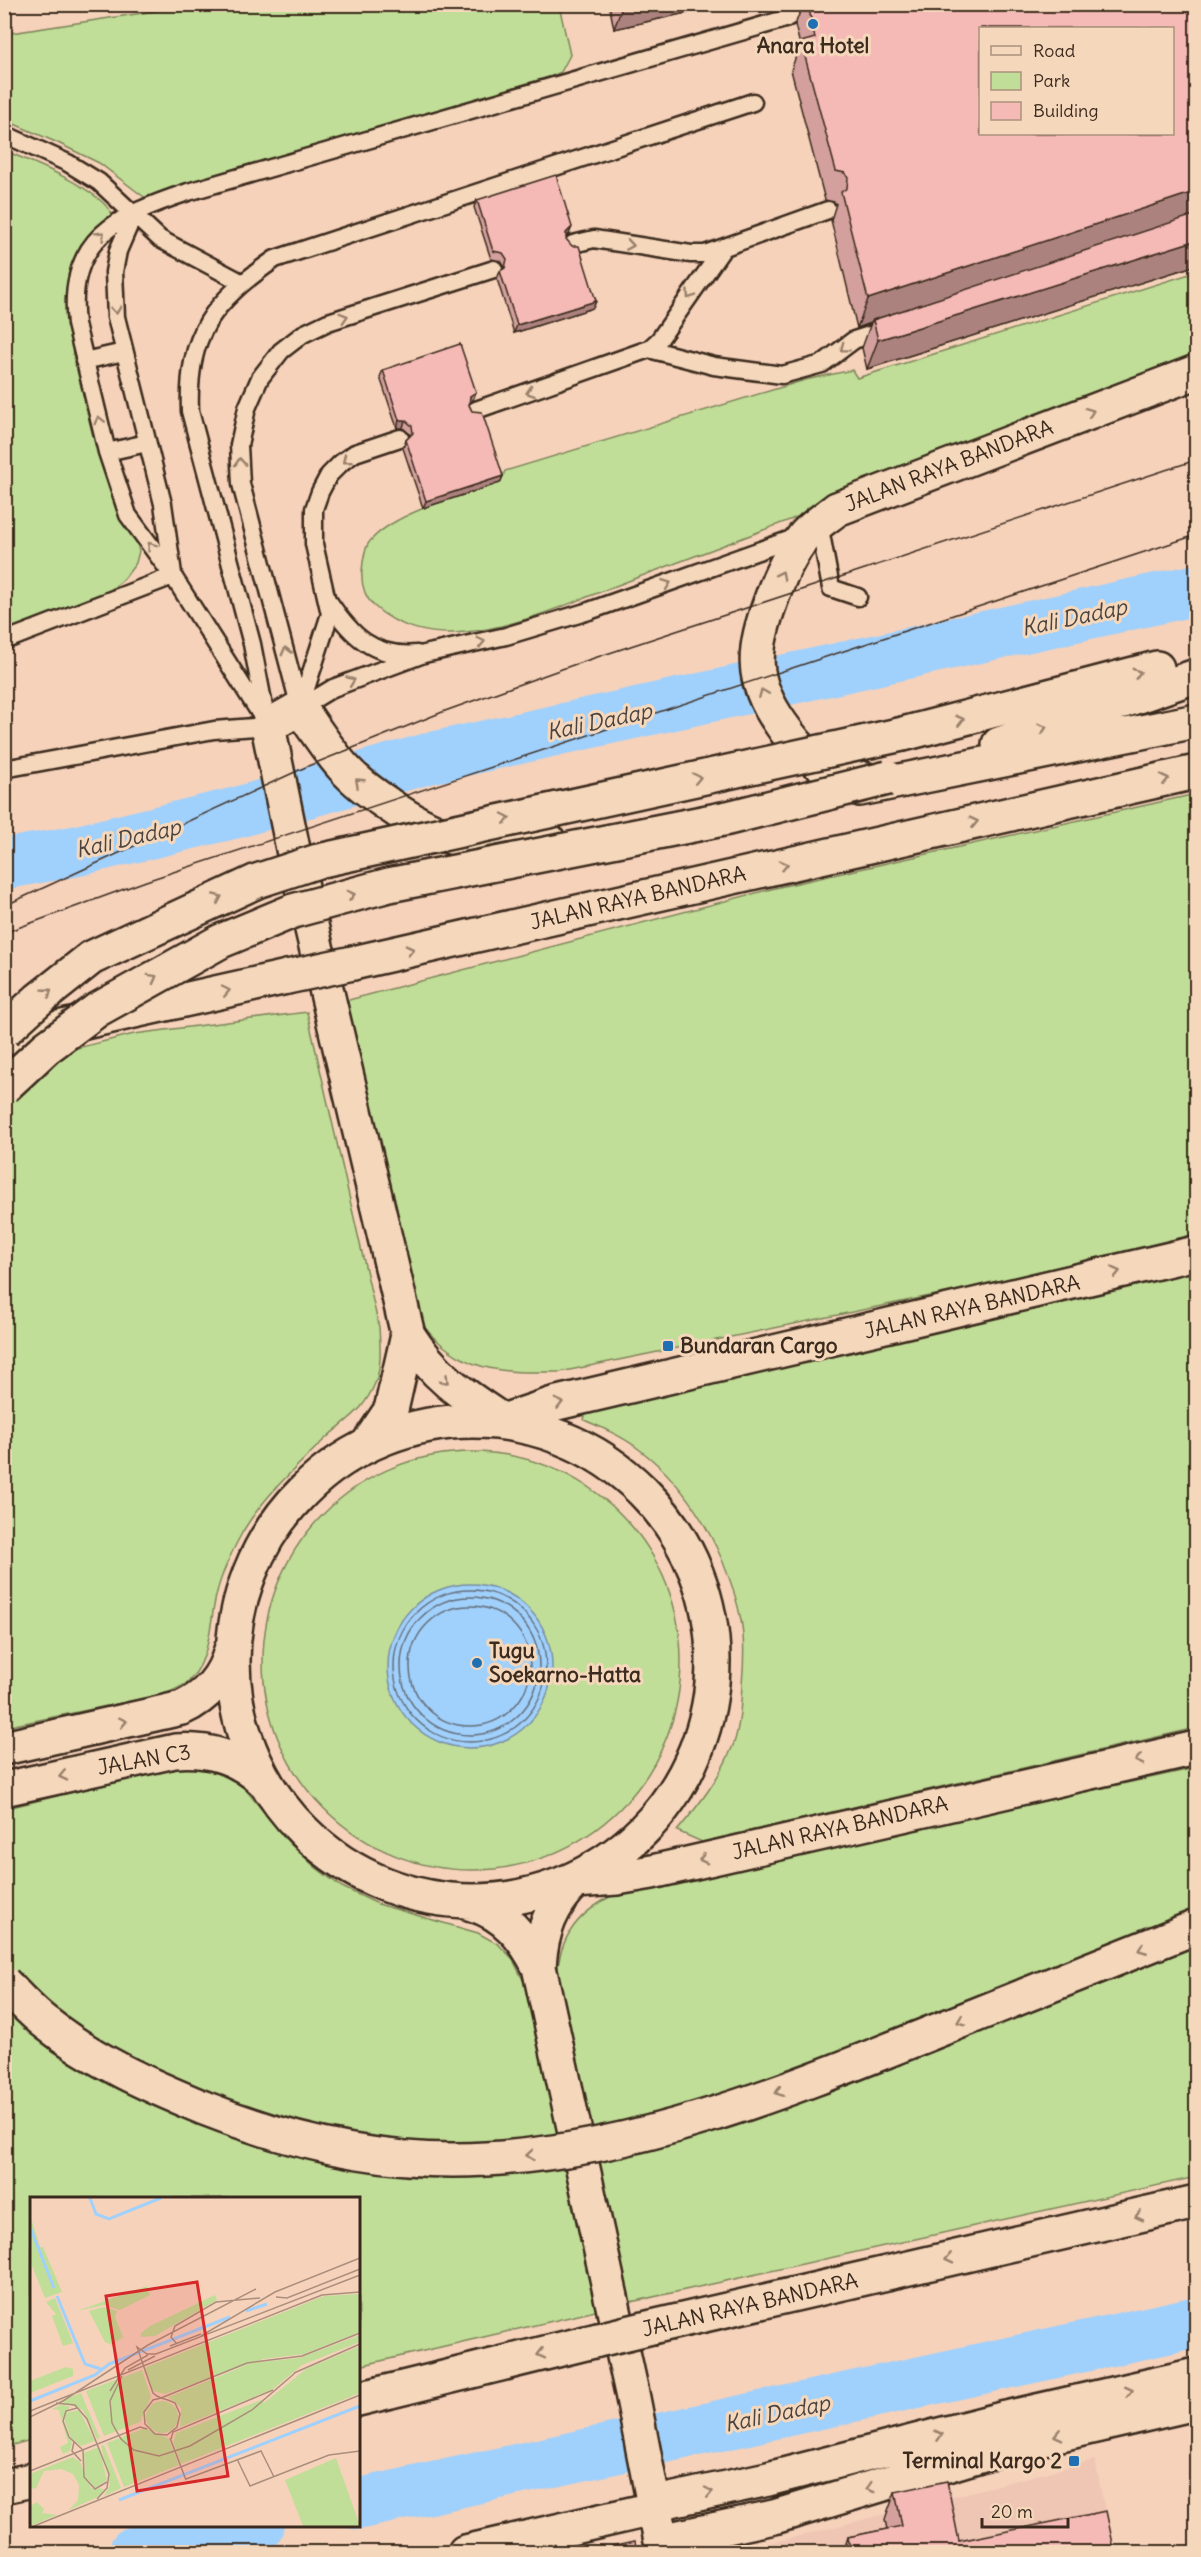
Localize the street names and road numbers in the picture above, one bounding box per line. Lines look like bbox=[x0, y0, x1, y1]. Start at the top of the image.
street label: JALAN RAYA BANDARA bbox=[841, 413, 1057, 518]
street label: JALAN RAYA BANDARA bbox=[527, 860, 749, 936]
street label: JALAN RAYA BANDARA bbox=[861, 1269, 1083, 1345]
street label: JALAN C3 bbox=[95, 1738, 193, 1781]
street label: JALAN RAYA BANDARA bbox=[729, 1790, 951, 1866]
street label: JALAN RAYA BANDARA bbox=[639, 2267, 861, 2343]

